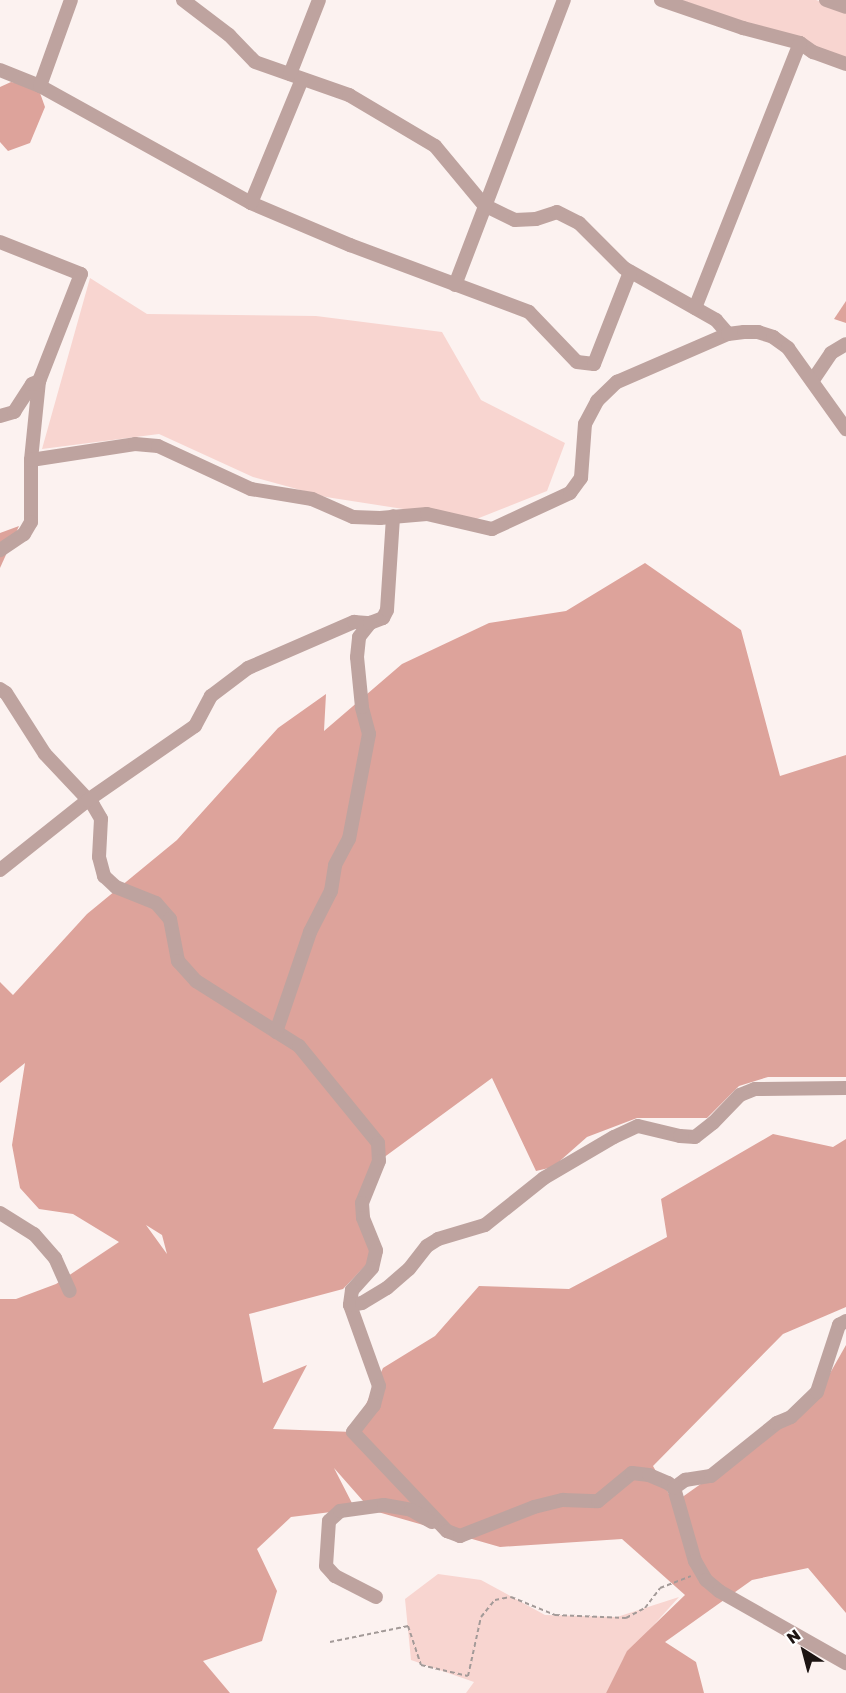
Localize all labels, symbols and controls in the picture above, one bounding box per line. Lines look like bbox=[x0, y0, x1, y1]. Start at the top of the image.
north arrow bbox=[774, 1621, 834, 1681]
text: N bbox=[783, 1625, 804, 1648]

